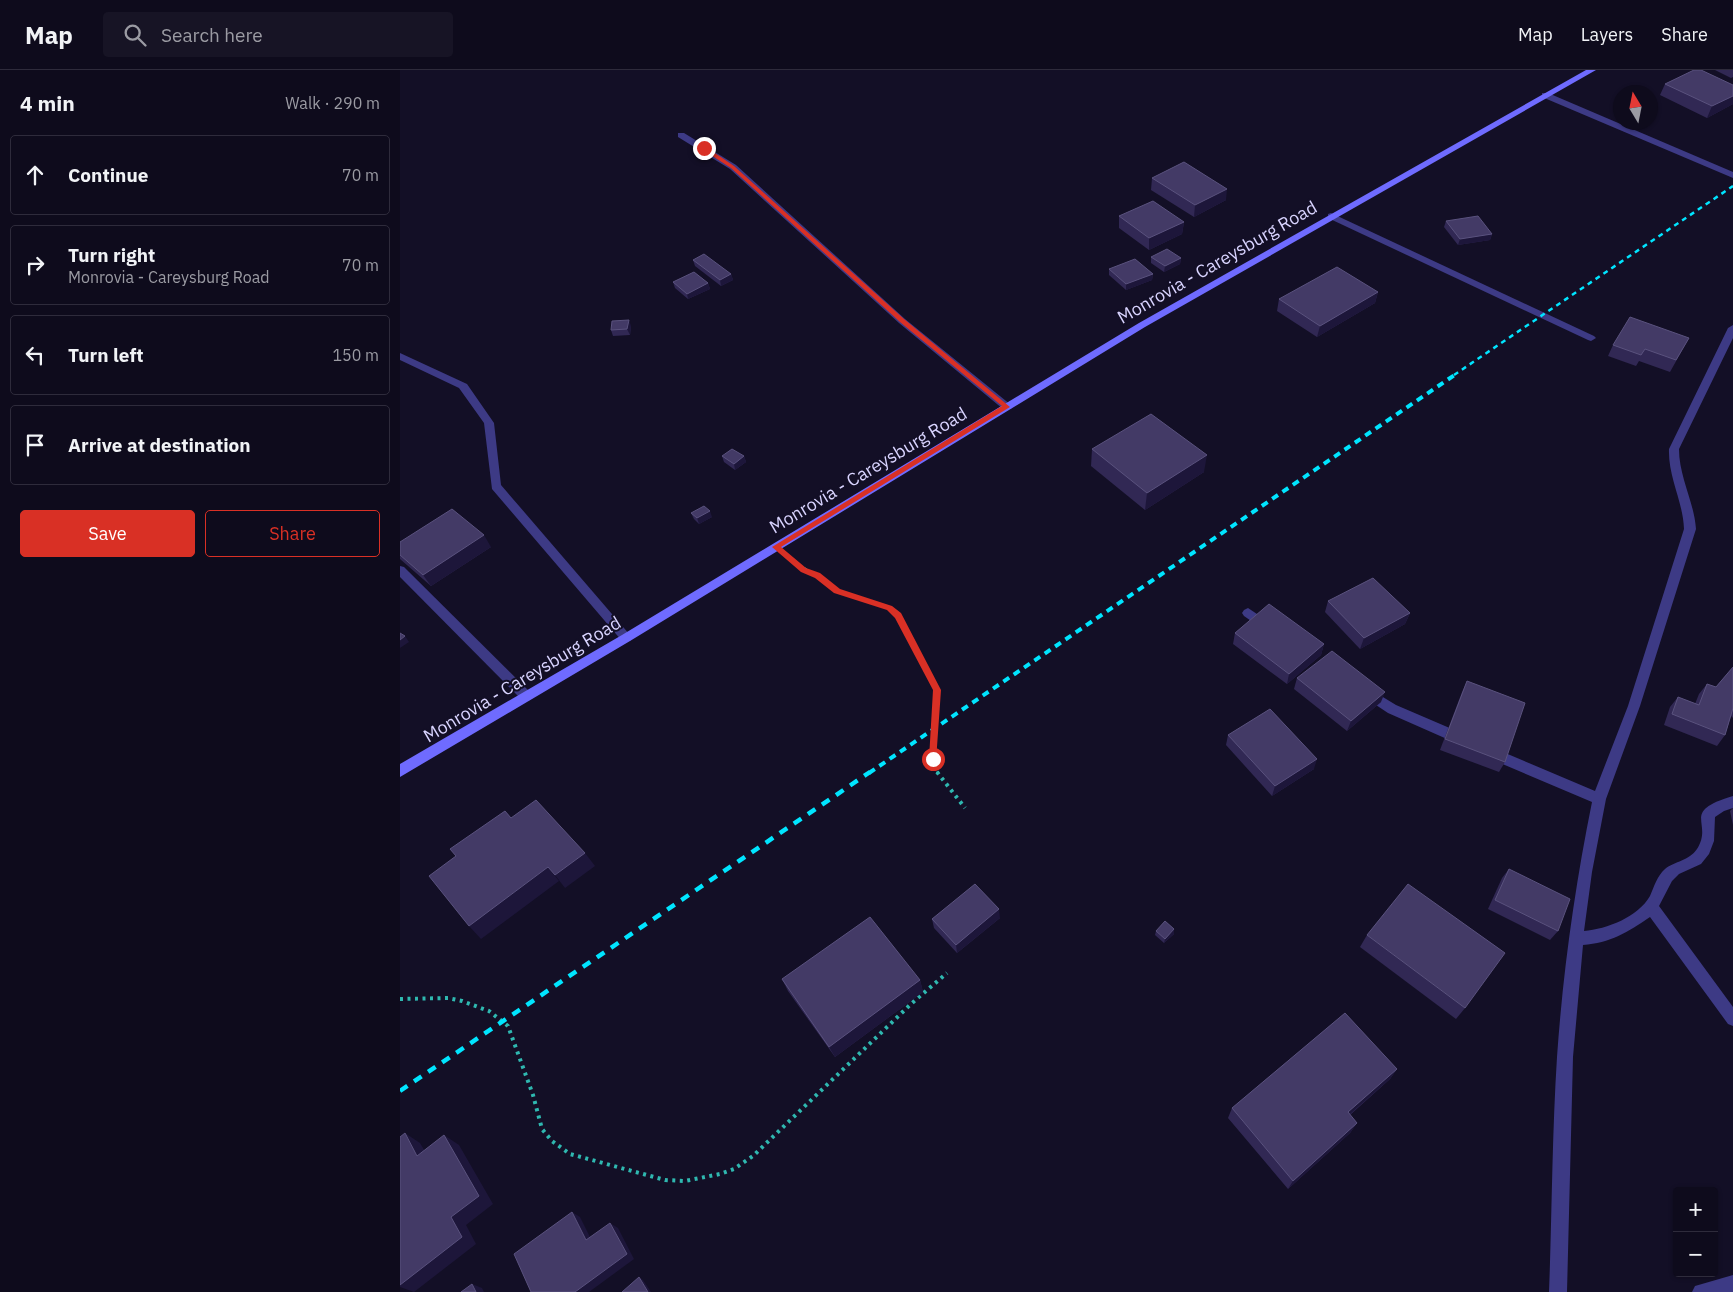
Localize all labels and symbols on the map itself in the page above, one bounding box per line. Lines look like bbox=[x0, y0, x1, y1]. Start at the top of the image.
north arrow bbox=[1613, 85, 1658, 130]
route end bbox=[693, 137, 716, 160]
street label: Monrovia - Careysburg Road bbox=[1113, 195, 1321, 329]
street label: Monrovia - Careysburg Road bbox=[765, 402, 971, 538]
street label: Monrovia - Careysburg Road bbox=[419, 611, 625, 747]
route start bbox=[922, 748, 945, 771]

